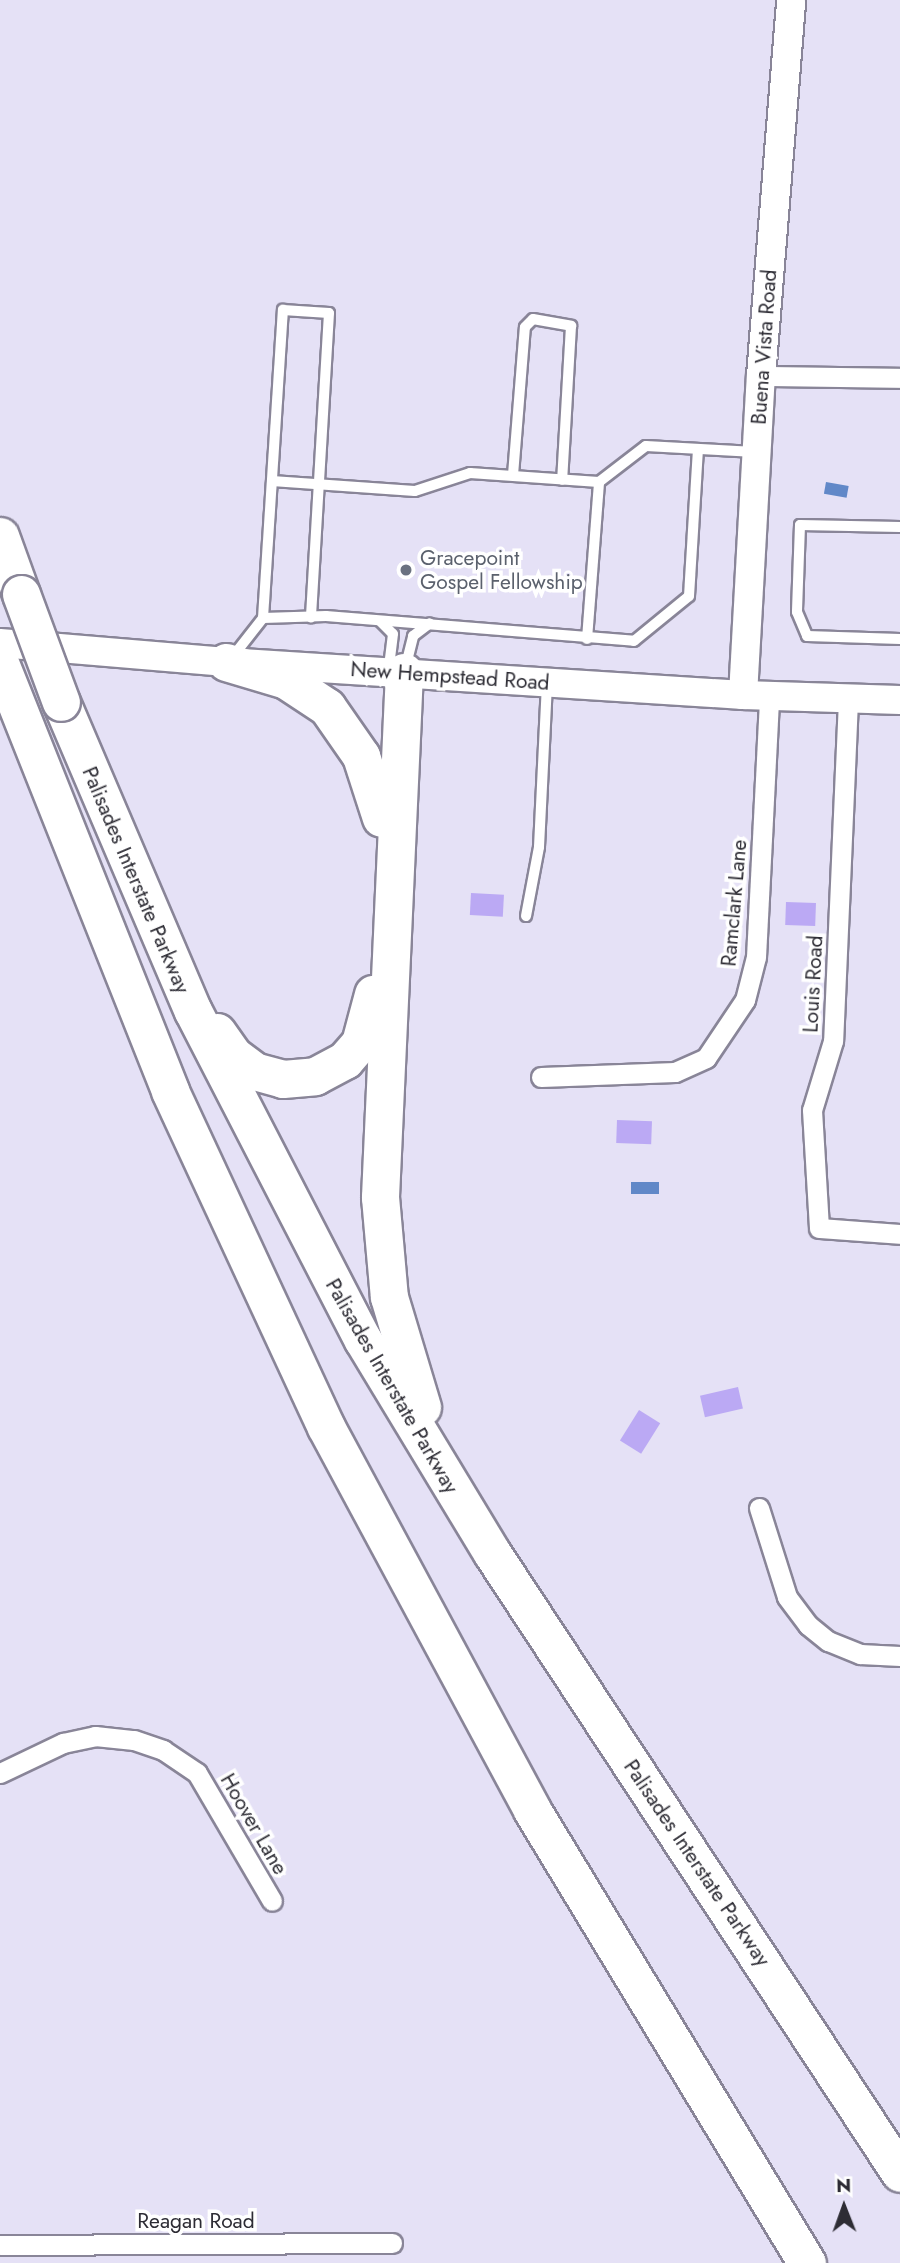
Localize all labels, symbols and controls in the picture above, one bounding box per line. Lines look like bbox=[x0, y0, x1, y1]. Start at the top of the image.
street label: Buena Vista Road bbox=[746, 269, 782, 425]
place label: Gracepoint Gospel Fellowship bbox=[420, 545, 583, 595]
marker: Gracepoint Gospel Fellowship bbox=[398, 562, 414, 578]
street label: New Hempstead Road bbox=[350, 656, 550, 696]
street label: Palisades Interstate Parkway bbox=[77, 763, 195, 997]
street label: Ramclark Lane bbox=[716, 838, 752, 968]
street label: Louis Road bbox=[798, 935, 828, 1033]
street label: Palisades Interstate Parkway bbox=[320, 1274, 464, 1498]
street label: Palisades Interstate Parkway bbox=[618, 1755, 776, 1971]
street label: Hoover Lane bbox=[215, 1769, 293, 1879]
north arrow bbox=[809, 2172, 879, 2242]
text: N bbox=[836, 2172, 851, 2199]
street label: Reagan Road bbox=[137, 2208, 255, 2234]

